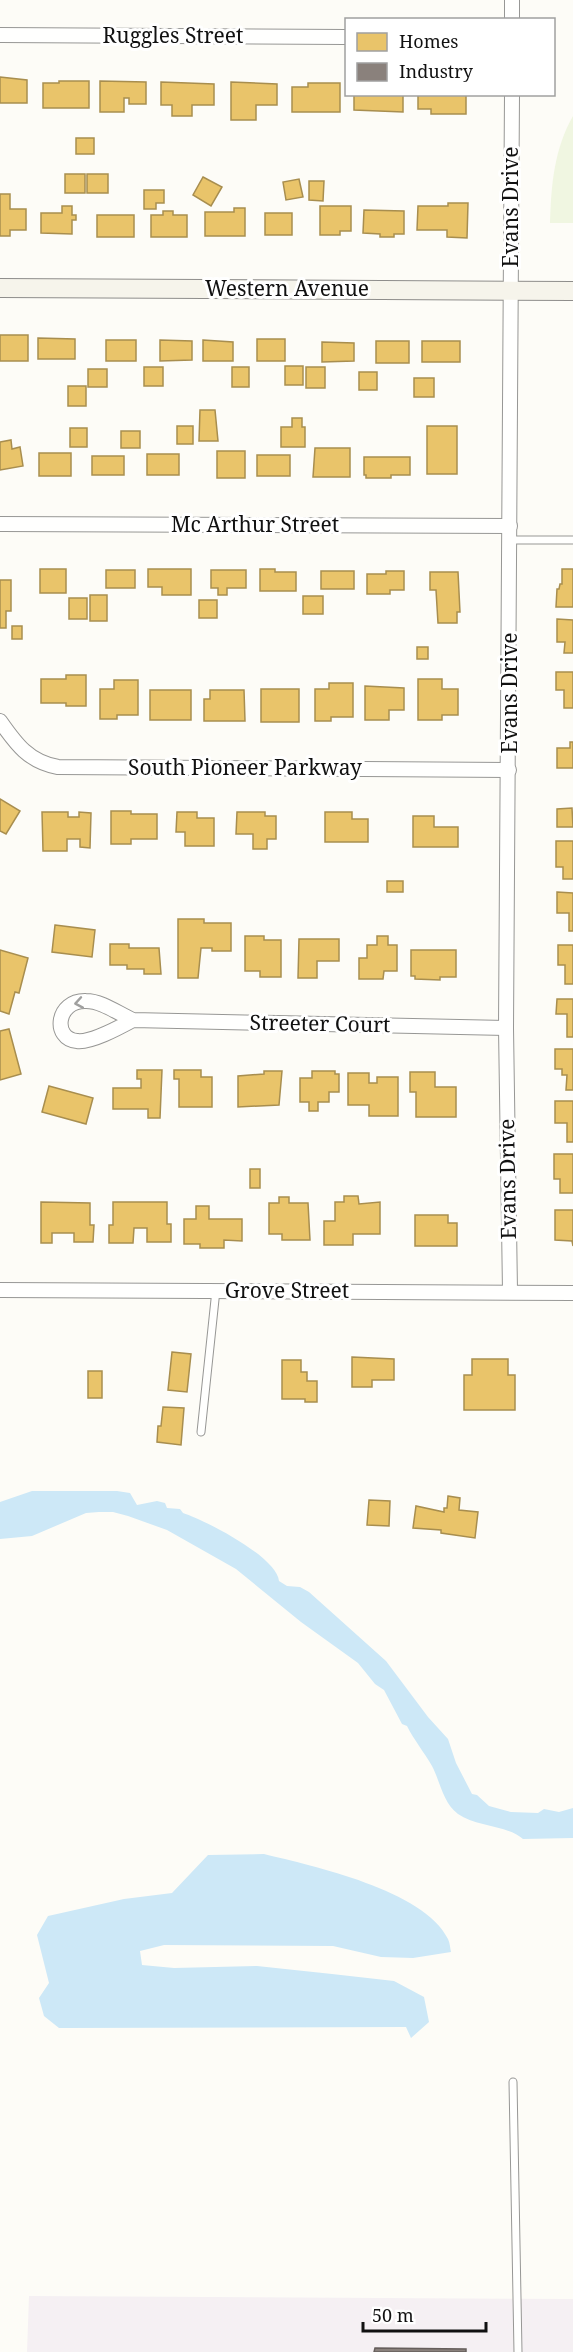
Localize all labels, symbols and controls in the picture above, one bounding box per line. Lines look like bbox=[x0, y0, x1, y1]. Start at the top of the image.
legend bbox=[345, 18, 555, 96]
street label: Ruggles Street bbox=[103, 21, 243, 49]
text: Homes bbox=[399, 29, 458, 53]
text: Industry bbox=[399, 59, 474, 83]
street label: Evans Drive bbox=[496, 147, 524, 267]
street label: Western Avenue bbox=[205, 274, 369, 302]
street label: Mc Arthur Street bbox=[171, 510, 339, 538]
street label: Evans Drive bbox=[495, 633, 523, 753]
street label: South Pioneer Parkway bbox=[128, 753, 362, 781]
one-way arrow bbox=[74, 996, 84, 1009]
street label: Streeter Court bbox=[249, 1008, 391, 1038]
street label: Evans Drive bbox=[492, 1118, 522, 1240]
street label: Grove Street bbox=[225, 1276, 349, 1304]
scale bar bbox=[363, 2295, 486, 2333]
text: 50 m bbox=[372, 2303, 414, 2327]

